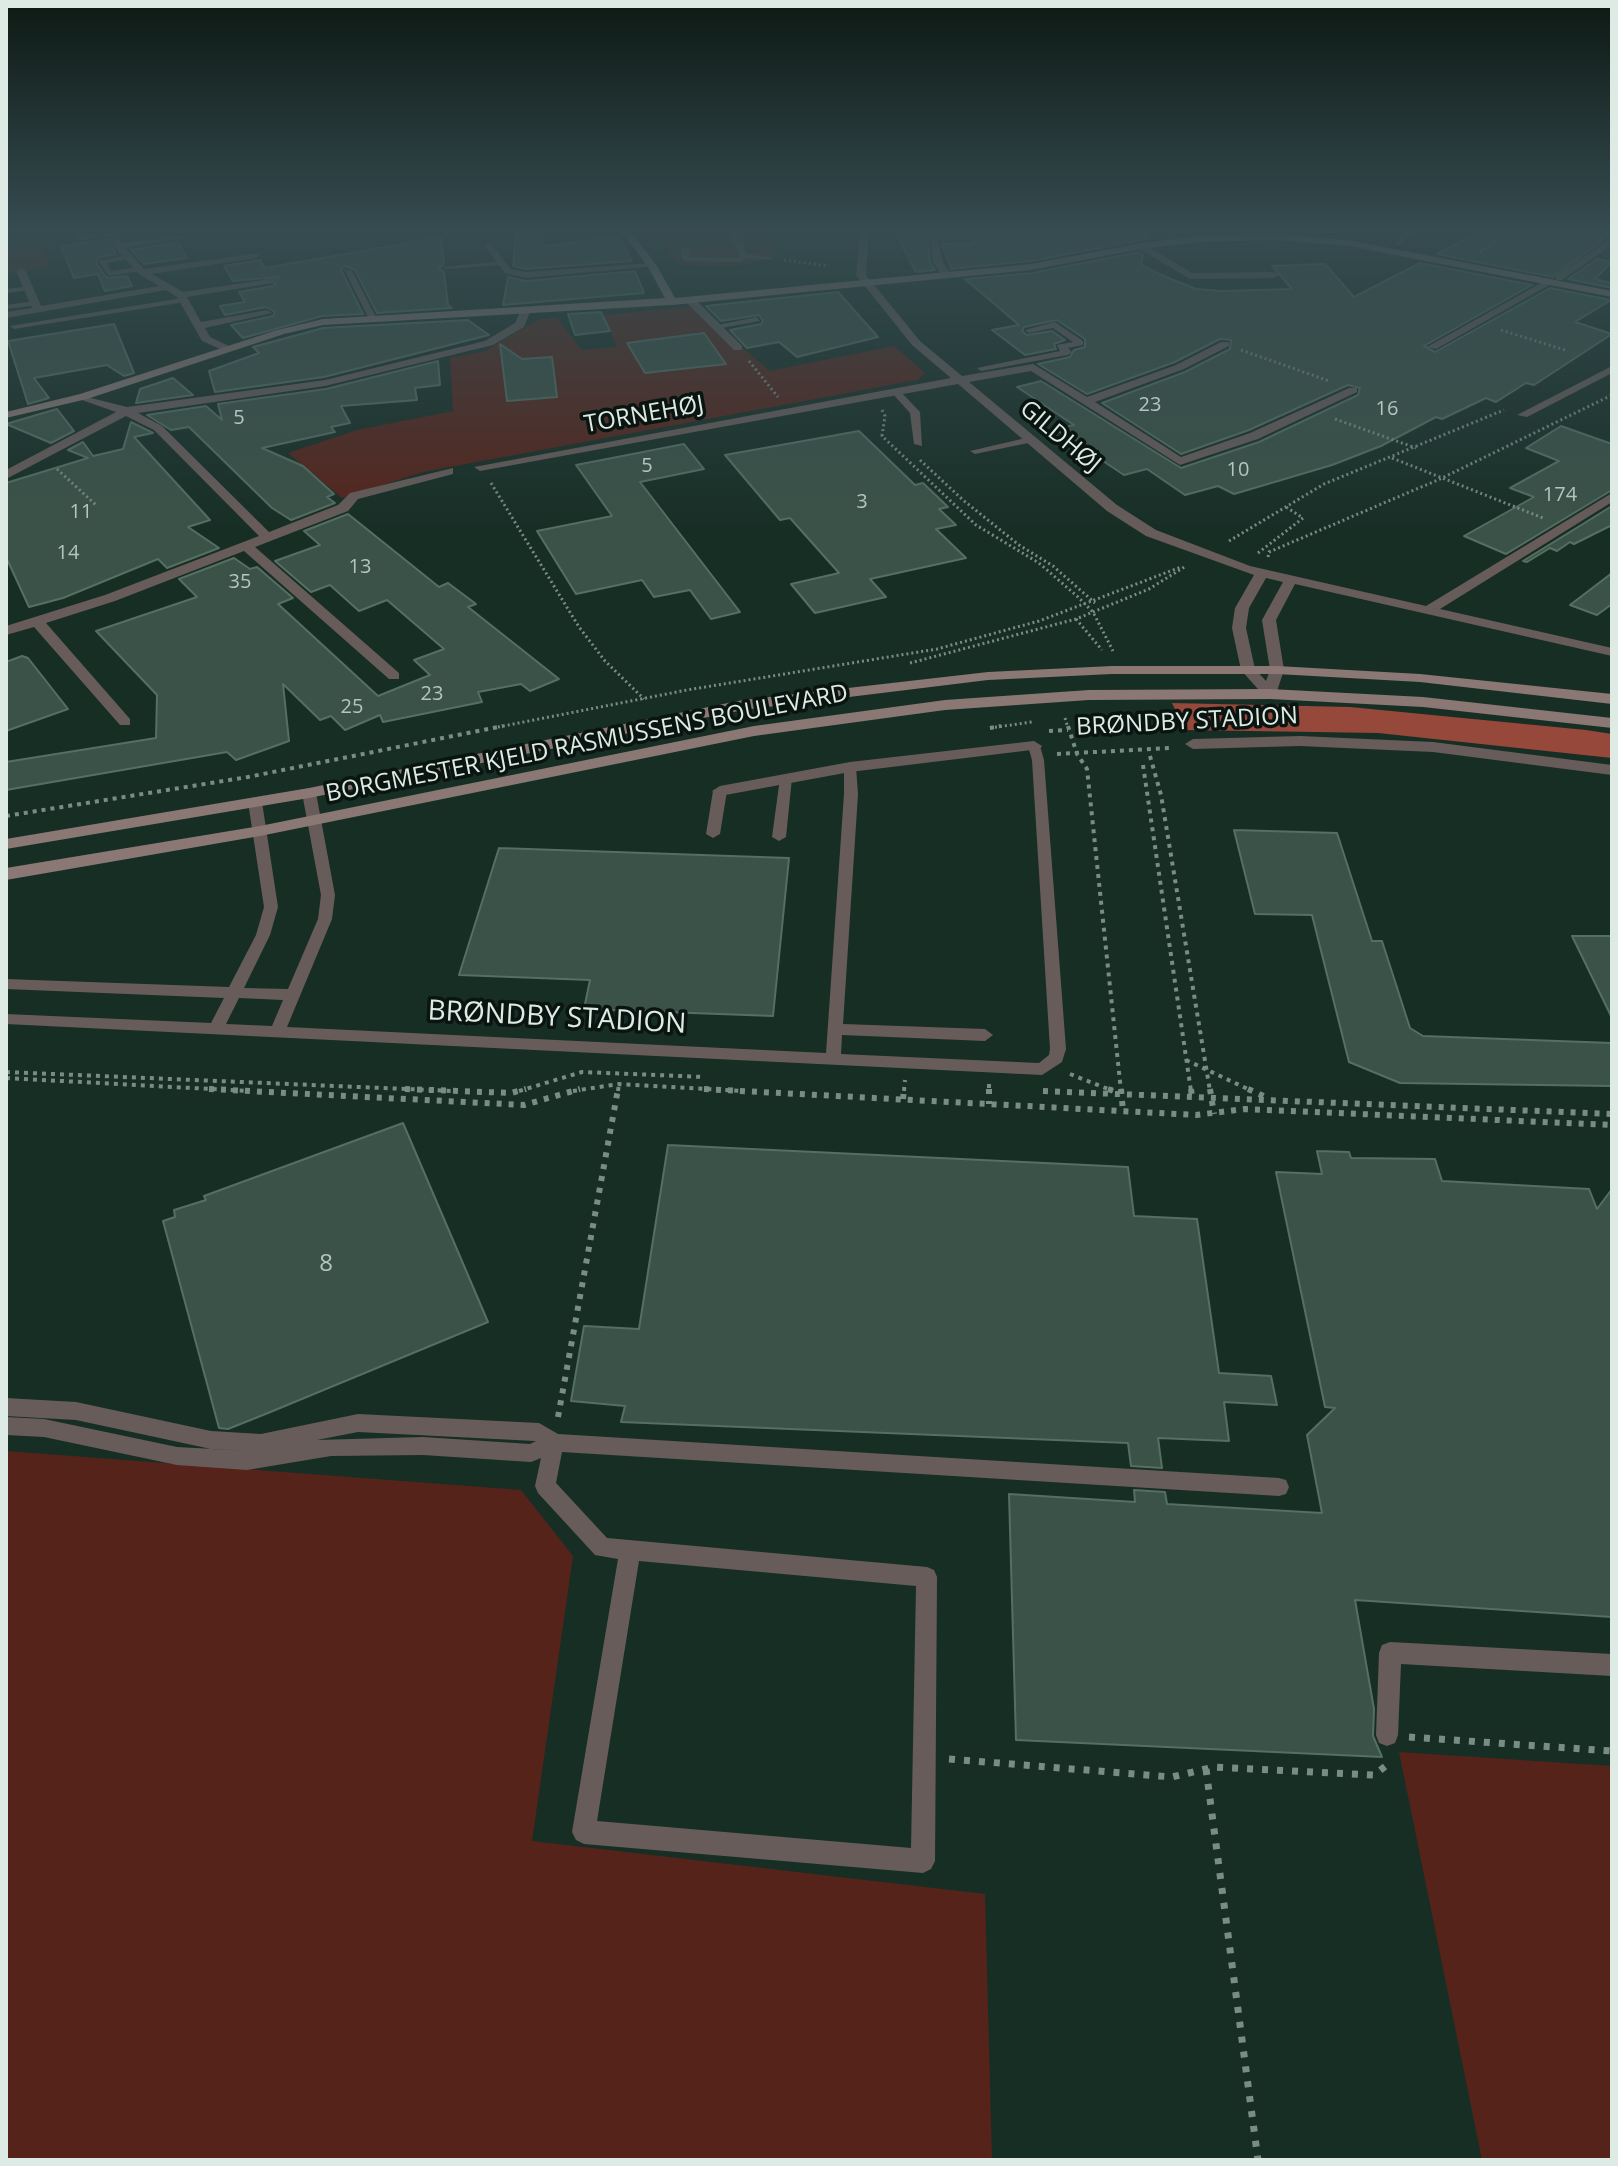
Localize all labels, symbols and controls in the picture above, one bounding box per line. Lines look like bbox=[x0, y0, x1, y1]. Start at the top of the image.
street label: TORNEHØJ bbox=[582, 390, 706, 440]
house number: 23 bbox=[1139, 393, 1161, 417]
street label: GILDHØJ bbox=[1014, 395, 1106, 479]
house number: 16 bbox=[1376, 397, 1398, 421]
house number: 5 bbox=[233, 406, 245, 430]
house number: 5 bbox=[641, 454, 653, 478]
house number: 10 bbox=[1227, 458, 1249, 482]
house number: 174 bbox=[1543, 483, 1577, 507]
house number: 3 bbox=[856, 490, 868, 514]
house number: 11 bbox=[70, 500, 92, 524]
house number: 14 bbox=[57, 541, 79, 565]
house number: 13 bbox=[349, 555, 371, 579]
house number: 35 bbox=[229, 570, 251, 594]
street label: BORGMESTER KJELD RASMUSSENS BOULEVARD bbox=[323, 679, 851, 809]
house number: 23 bbox=[421, 682, 443, 706]
house number: 25 bbox=[341, 695, 363, 719]
street label: BRØNDBY STADION bbox=[1075, 702, 1299, 742]
street label: BRØNDBY STADION bbox=[427, 994, 687, 1042]
house number: 8 bbox=[319, 1250, 333, 1278]

